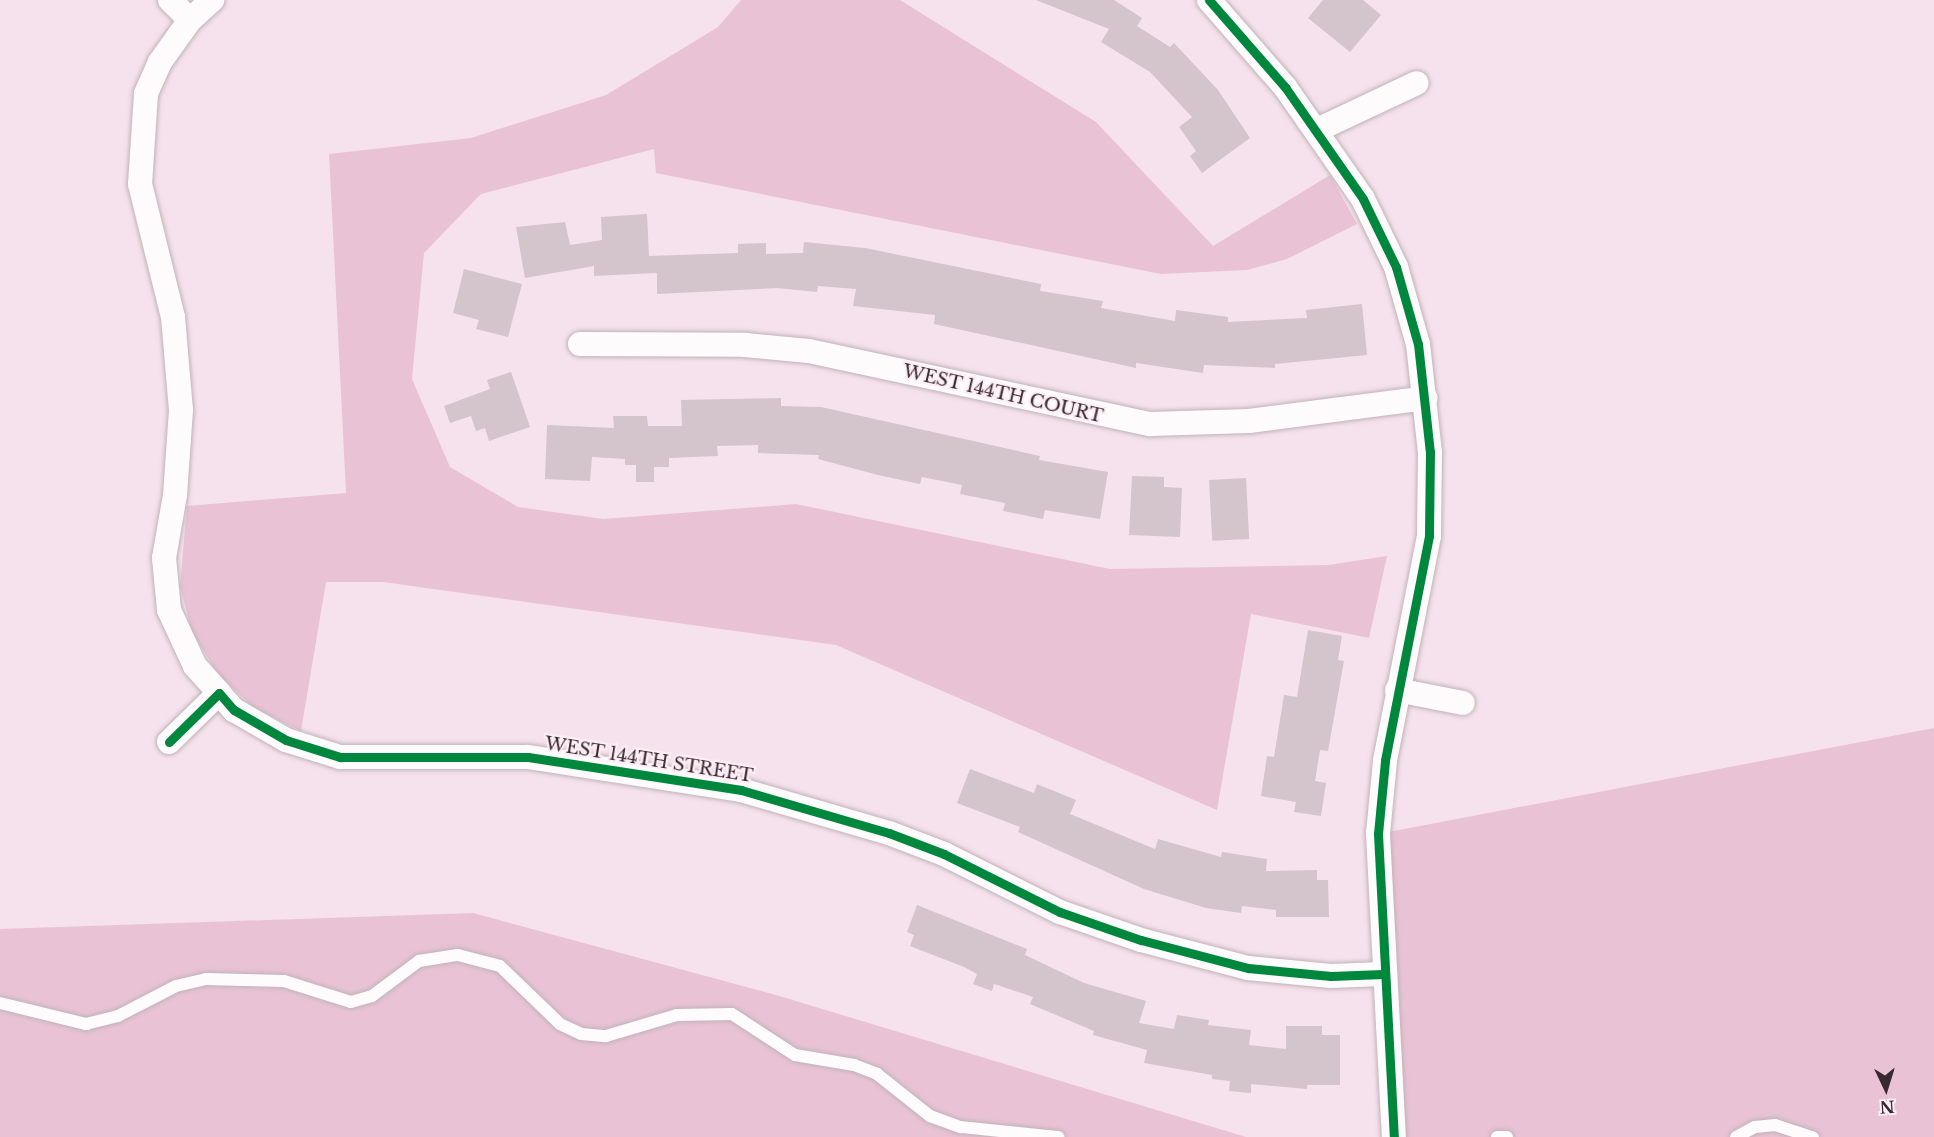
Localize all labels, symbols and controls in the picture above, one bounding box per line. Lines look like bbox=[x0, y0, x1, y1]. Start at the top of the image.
street label: WEST 144TH COURT bbox=[901, 360, 1105, 428]
street label: WEST 144TH STREET bbox=[543, 733, 755, 787]
north arrow bbox=[1856, 1059, 1916, 1119]
text: N bbox=[1879, 1096, 1895, 1117]

